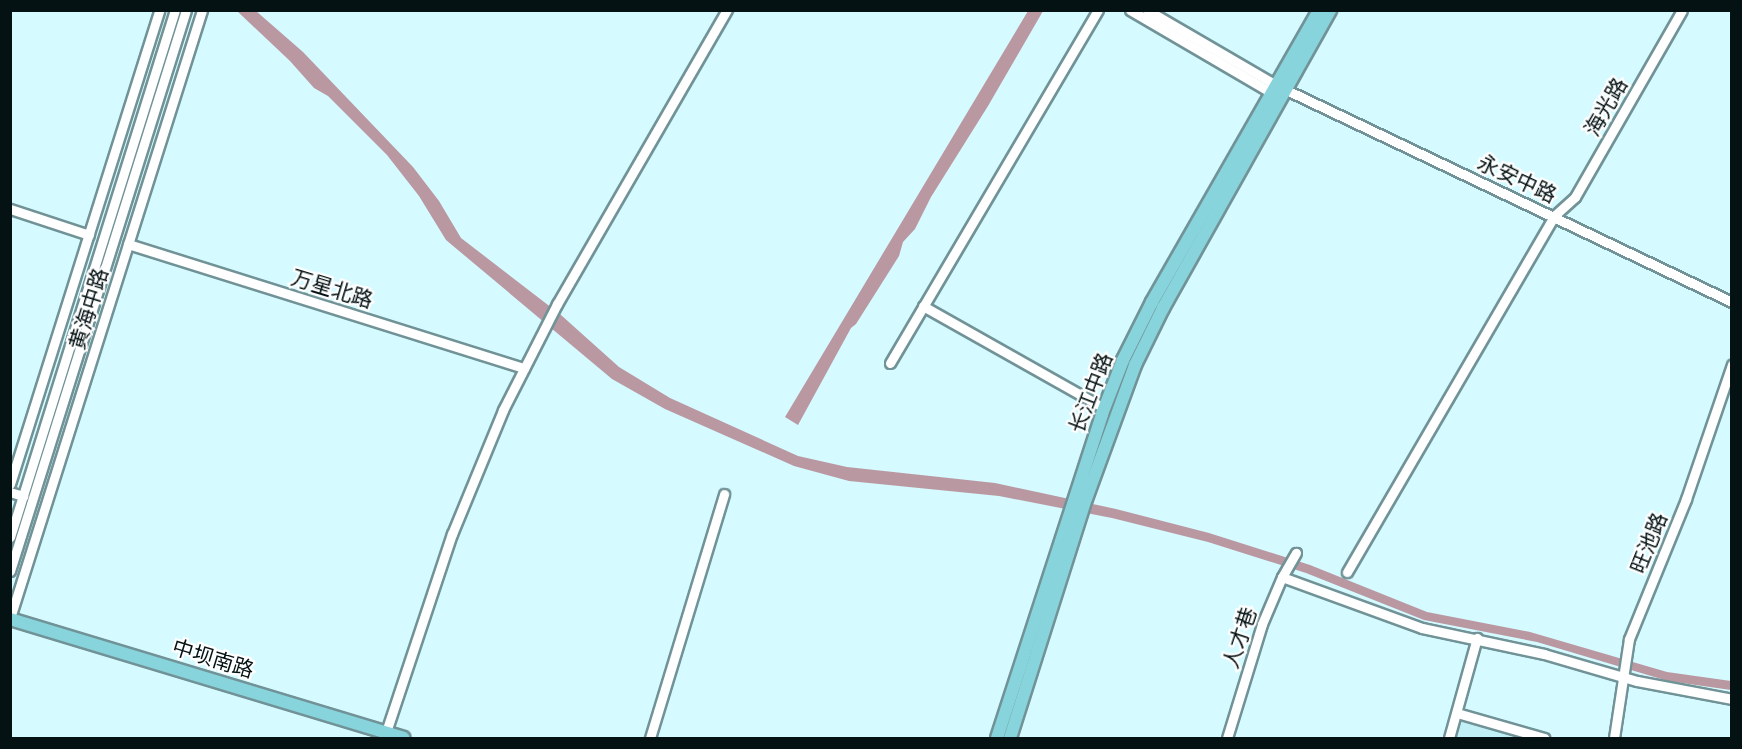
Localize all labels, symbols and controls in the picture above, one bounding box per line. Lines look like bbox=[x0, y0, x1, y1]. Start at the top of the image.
street label: 海光路 bbox=[1579, 73, 1633, 141]
street label: 永安中路 bbox=[1474, 150, 1560, 208]
street label: 黄海中路 bbox=[65, 265, 113, 353]
street label: 万星北路 bbox=[288, 265, 376, 313]
street label: 长江中路 bbox=[1064, 349, 1118, 437]
street label: 旺池路 bbox=[1626, 509, 1672, 577]
street label: 人才巷 bbox=[1218, 604, 1262, 672]
street label: 中坝南路 bbox=[169, 635, 257, 683]

